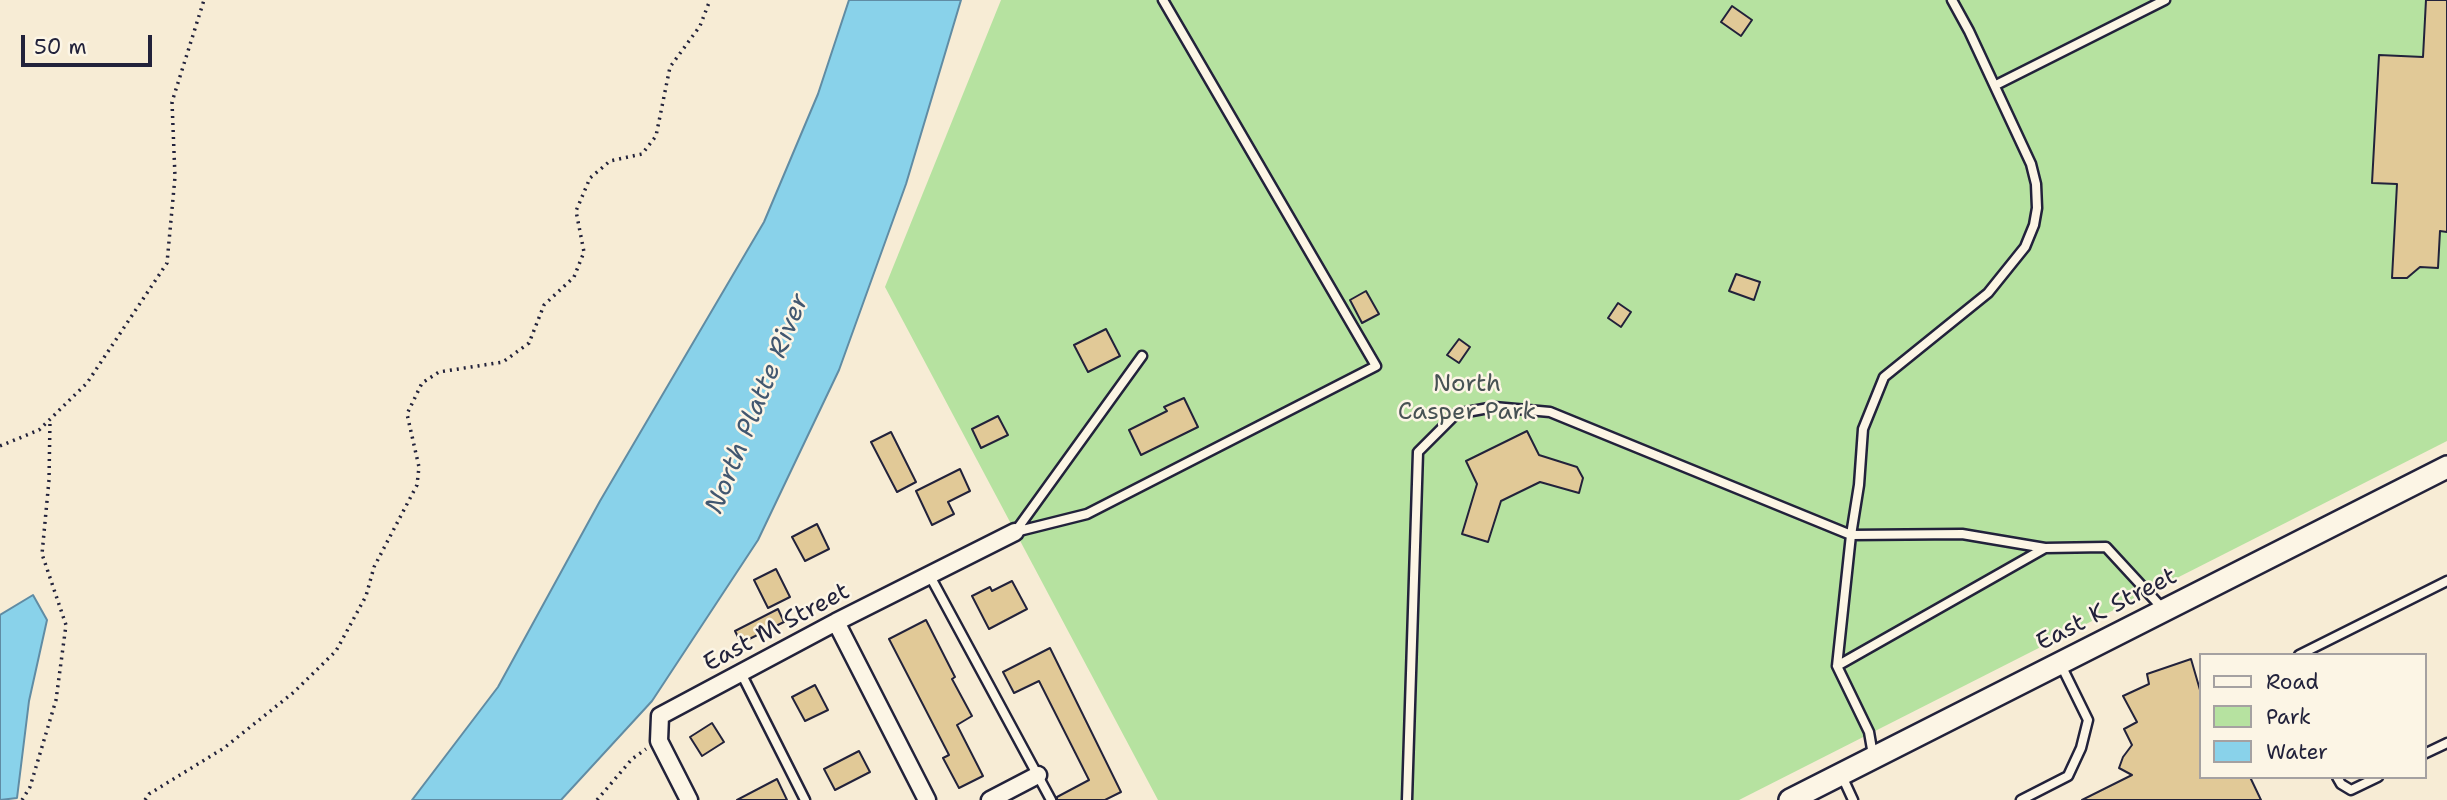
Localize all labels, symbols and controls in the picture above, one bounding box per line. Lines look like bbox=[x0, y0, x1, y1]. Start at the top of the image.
scale bar bbox=[24, 21, 156, 65]
text: 50 m bbox=[34, 33, 87, 61]
water label: North Platte River bbox=[700, 289, 816, 519]
park label: North Casper Park bbox=[1398, 371, 1536, 427]
street label: East K Street bbox=[2032, 562, 2182, 658]
street label: East M Street bbox=[699, 577, 855, 679]
legend bbox=[2198, 653, 2426, 779]
text: Road bbox=[2266, 668, 2319, 696]
text: Park bbox=[2266, 703, 2311, 731]
text: Water bbox=[2266, 738, 2328, 766]

